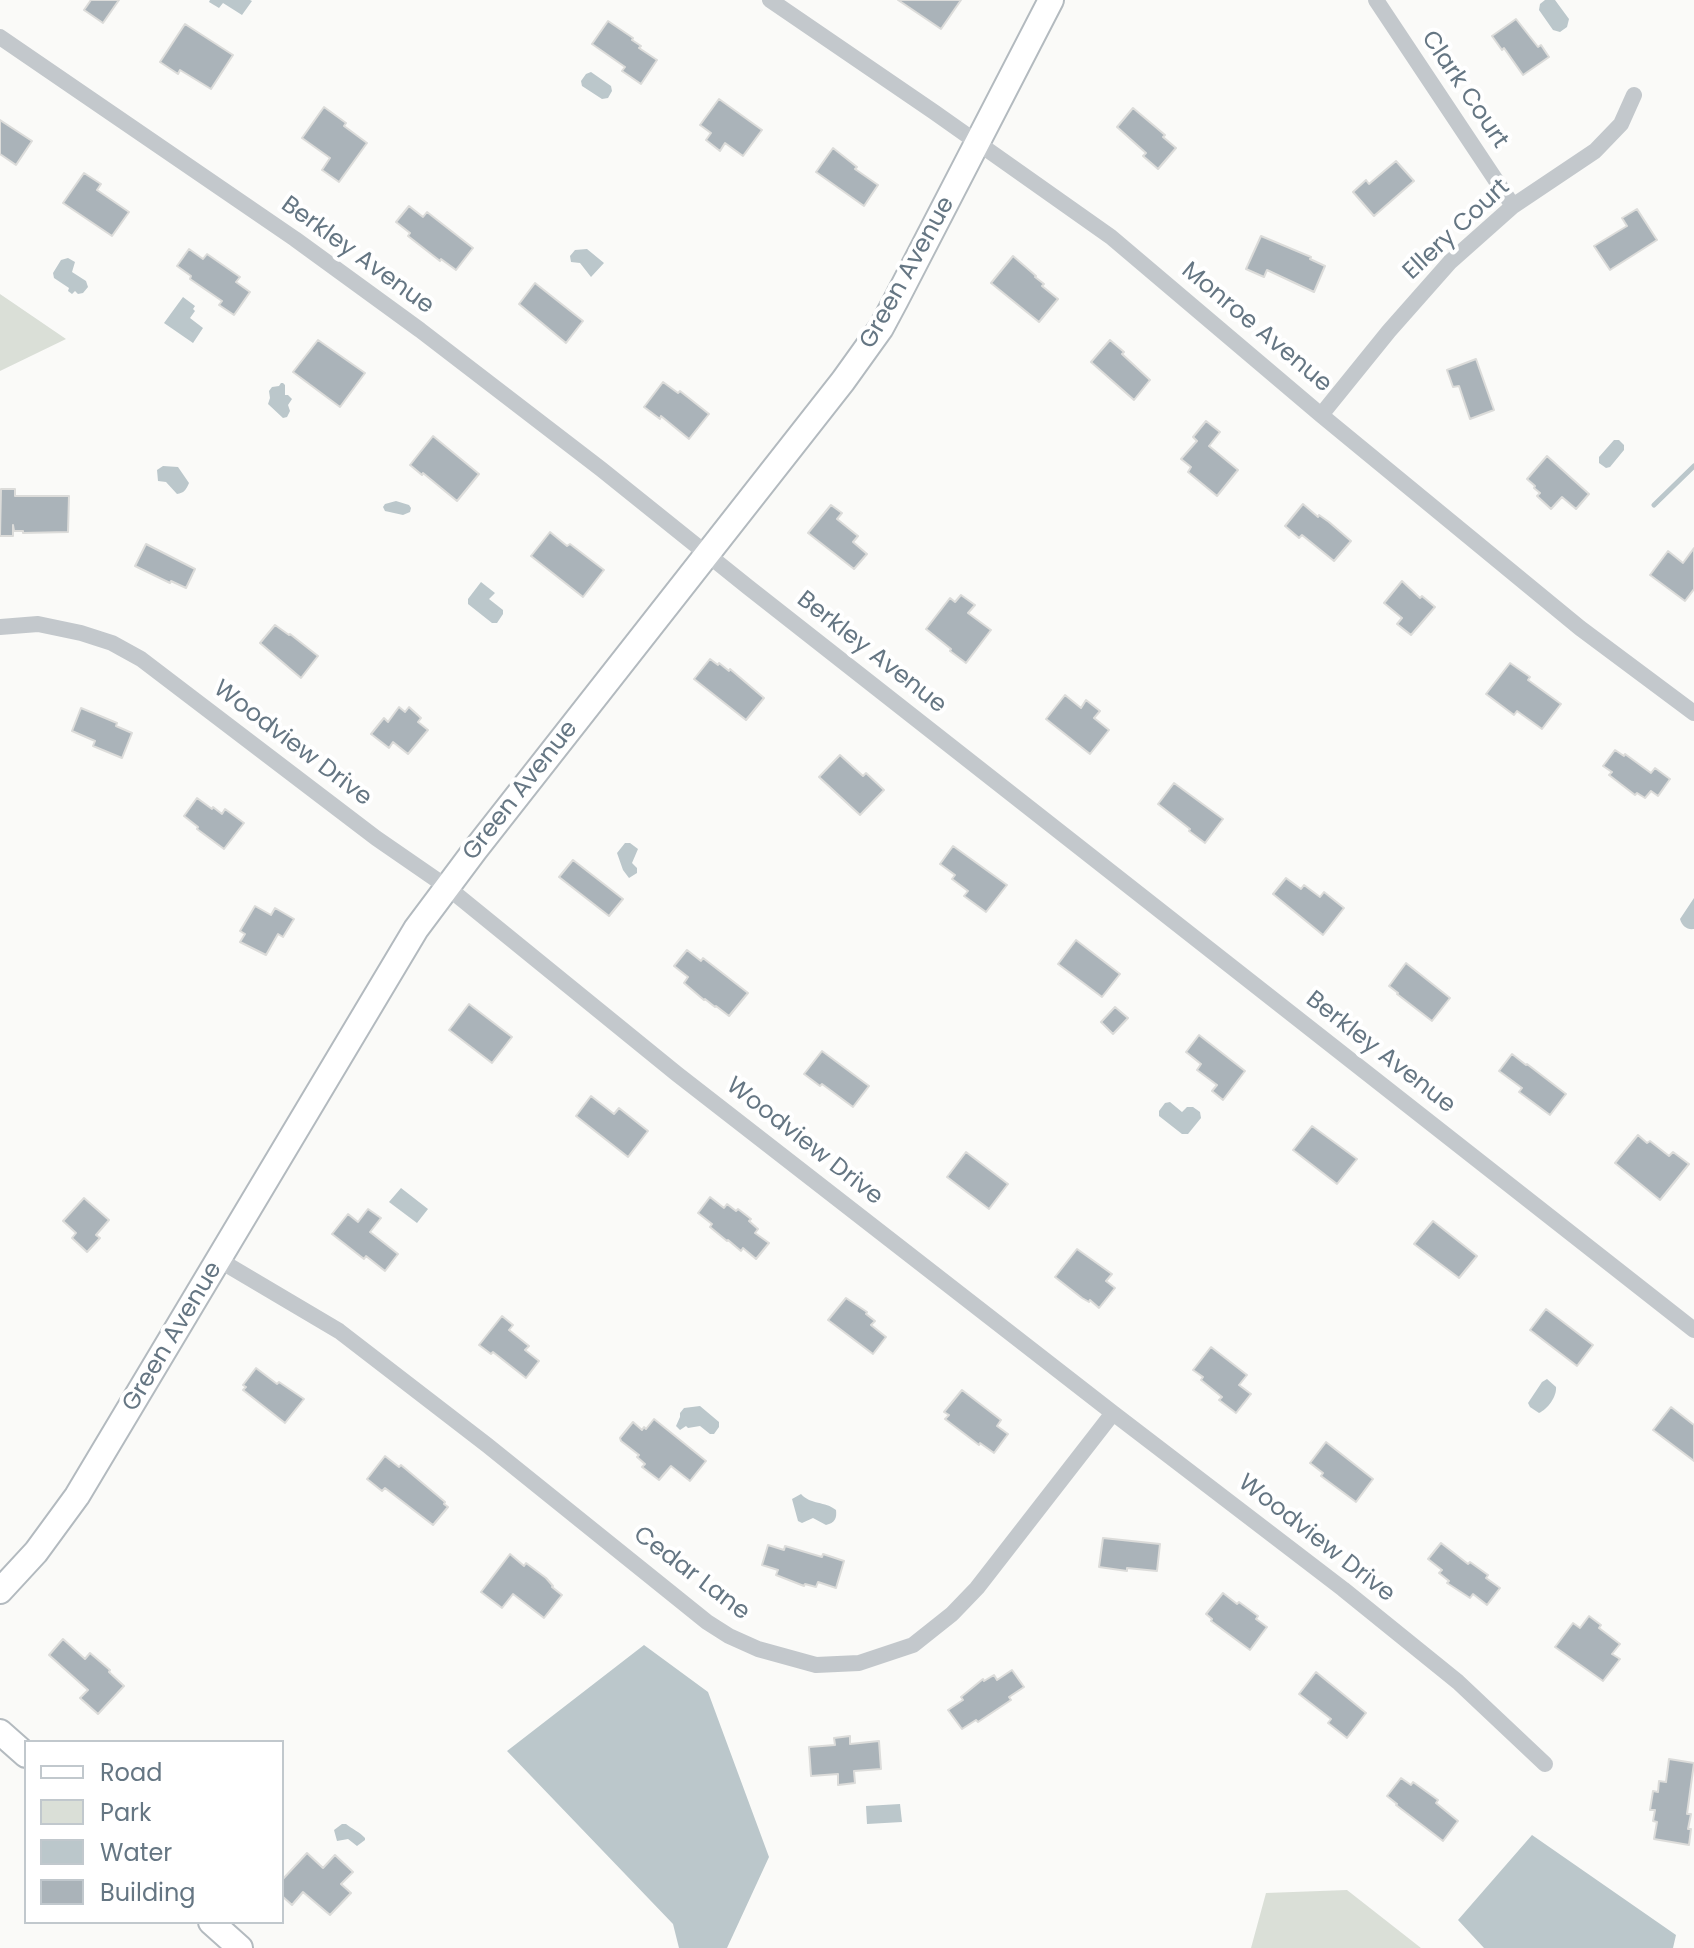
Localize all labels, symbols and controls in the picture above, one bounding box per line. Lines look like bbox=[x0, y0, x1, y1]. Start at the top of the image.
street label: Clark Court bbox=[1414, 26, 1514, 154]
street label: Ellery Court bbox=[1398, 173, 1516, 287]
street label: Berkley Avenue bbox=[275, 191, 439, 321]
street label: Green Avenue bbox=[854, 192, 962, 354]
street label: Monroe Avenue bbox=[1175, 257, 1337, 399]
street label: Berkley Avenue bbox=[791, 586, 951, 720]
street label: Woodview Drive bbox=[207, 675, 377, 813]
street label: Green Avenue bbox=[458, 715, 584, 867]
street label: Berkley Avenue bbox=[1300, 986, 1460, 1120]
street label: Woodview Drive bbox=[720, 1072, 888, 1212]
street label: Green Avenue bbox=[117, 1257, 229, 1417]
street label: Woodview Drive bbox=[1232, 1469, 1400, 1609]
street label: Cedar Lane bbox=[627, 1521, 755, 1627]
legend bbox=[24, 1740, 284, 1924]
text: Road bbox=[100, 1756, 162, 1789]
text: Park bbox=[100, 1796, 151, 1829]
text: Water bbox=[100, 1836, 172, 1869]
text: Building bbox=[100, 1876, 196, 1909]

